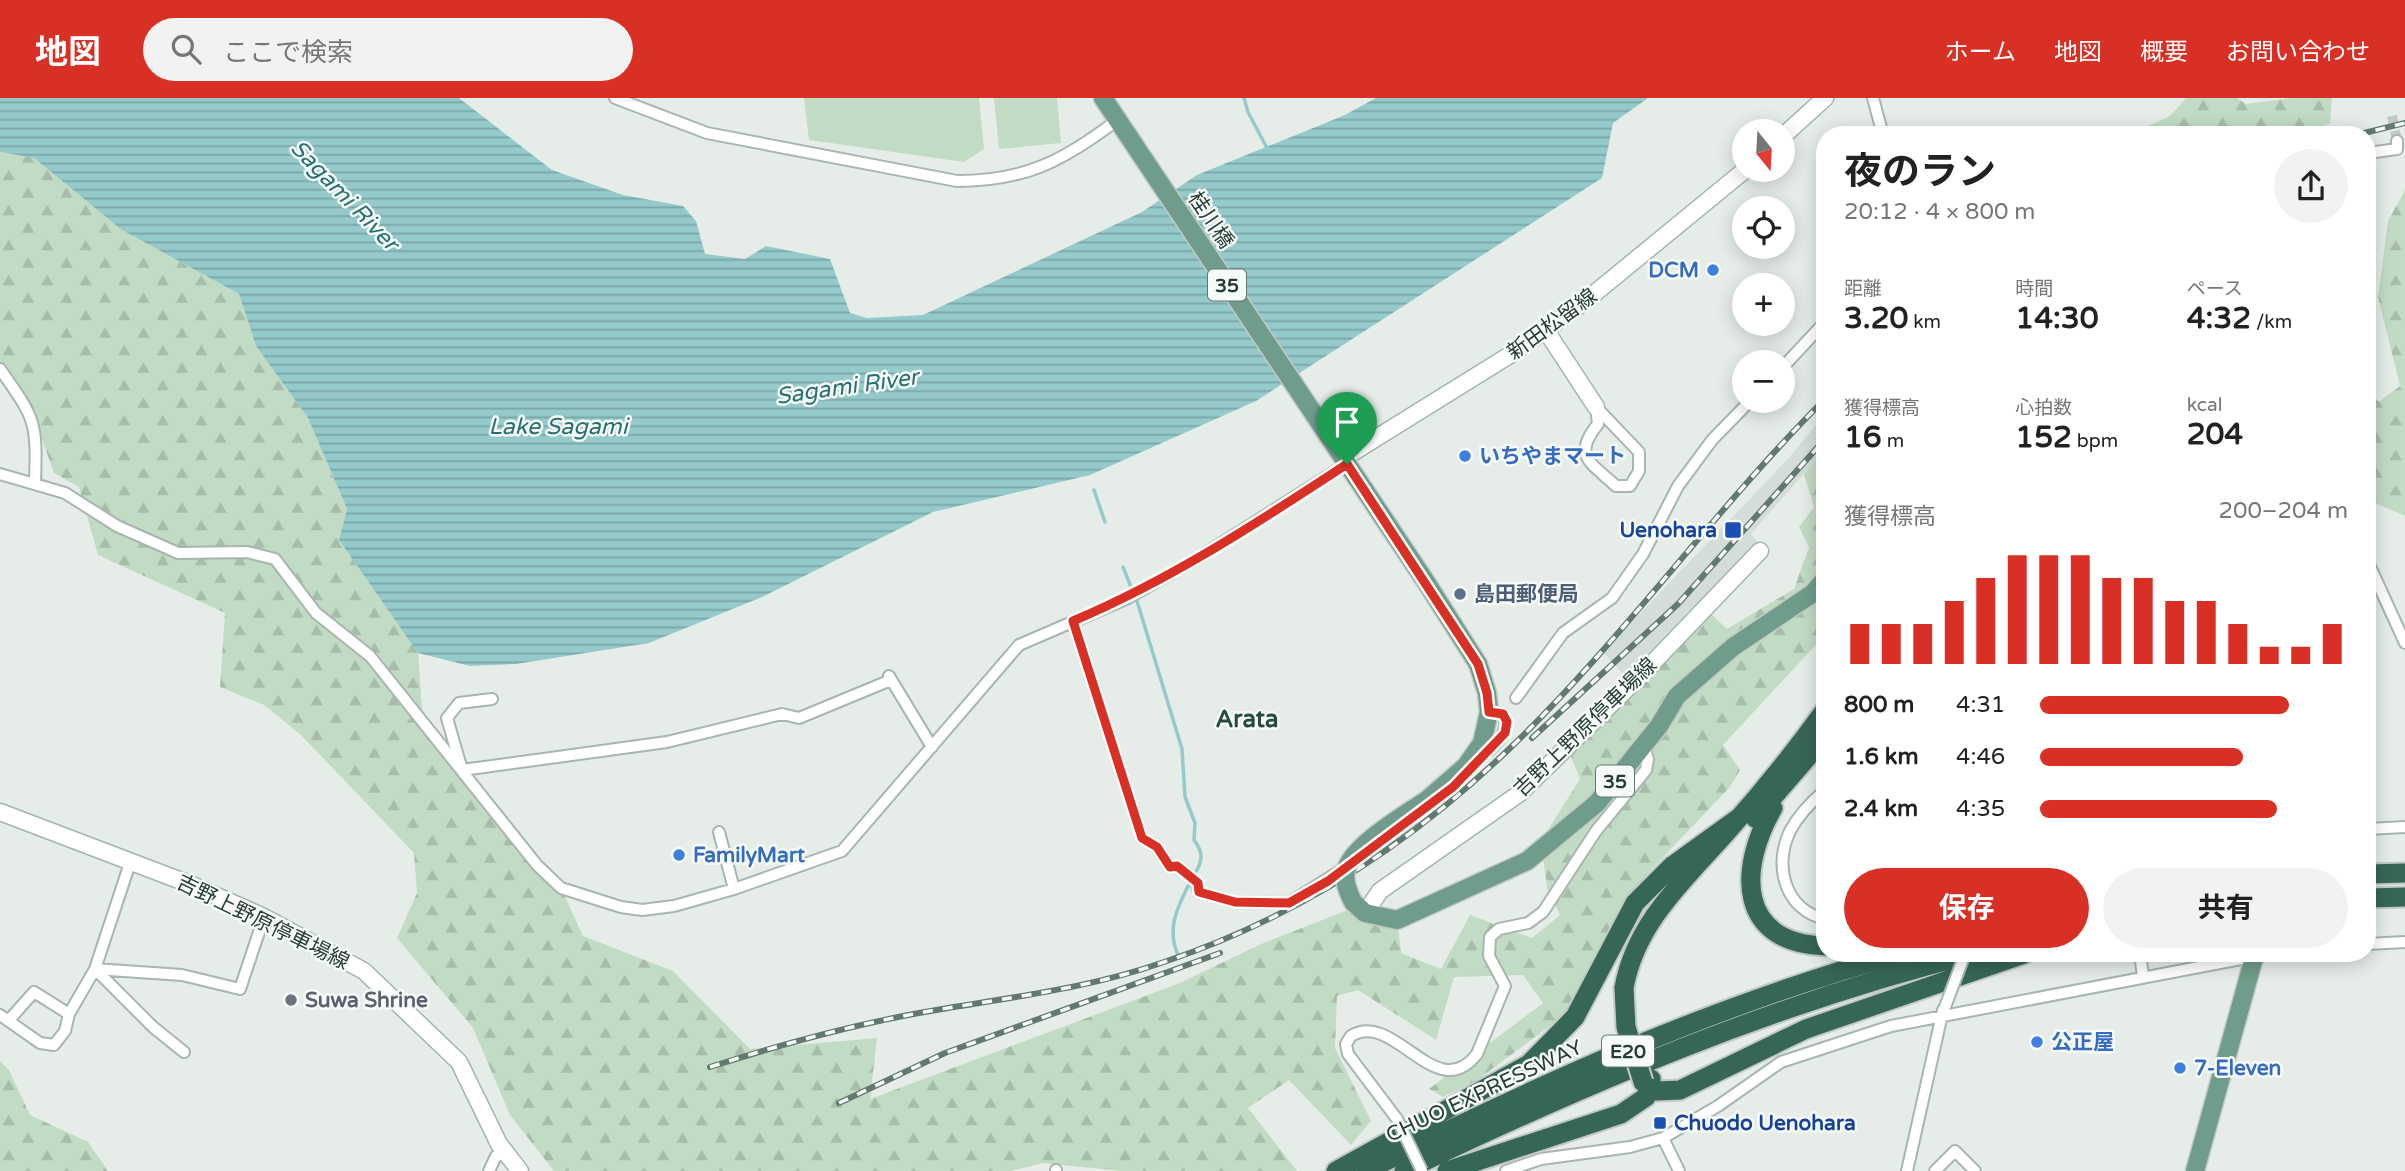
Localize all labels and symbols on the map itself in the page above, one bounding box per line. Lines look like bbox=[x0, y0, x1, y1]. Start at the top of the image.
north arrow bbox=[1732, 119, 1796, 182]
water label: Sagami River bbox=[284, 134, 406, 259]
street label: 桂川橋 bbox=[1183, 187, 1239, 253]
place label: DCM bbox=[1648, 258, 1699, 283]
marker: DCM bbox=[1705, 262, 1721, 278]
road number: 35 bbox=[1208, 270, 1246, 300]
street label: 新田松留線 bbox=[1502, 283, 1602, 365]
water label: Sagami River bbox=[774, 363, 923, 411]
pin bbox=[1317, 392, 1377, 464]
water label: Lake Sagami bbox=[489, 413, 631, 441]
place label: いちやまマート bbox=[1479, 444, 1626, 469]
marker: いちやまマート bbox=[1457, 448, 1473, 464]
place label: Uenohara bbox=[1620, 518, 1717, 543]
marker: Uenohara bbox=[1723, 520, 1743, 540]
place label: 島田郵便局 bbox=[1474, 582, 1579, 607]
marker: 島田郵便局 bbox=[1452, 586, 1468, 602]
street label: 吉野上野原停車場線 bbox=[1509, 653, 1662, 802]
district label: Arata bbox=[1216, 705, 1278, 734]
road number: 35 bbox=[1596, 766, 1634, 796]
place label: FamilyMart bbox=[693, 843, 805, 868]
marker: FamilyMart bbox=[671, 847, 687, 863]
street label: 吉野上野原停車場線 bbox=[172, 870, 353, 975]
place label: Suwa Shrine bbox=[305, 988, 428, 1013]
marker: Suwa Shrine bbox=[283, 992, 299, 1008]
place label: 公正屋 bbox=[2051, 1030, 2114, 1055]
marker: 公正屋 bbox=[2029, 1034, 2045, 1050]
street label: CHUO EXPRESSWAY bbox=[1382, 1035, 1586, 1148]
road number: E20 bbox=[1602, 1035, 1654, 1066]
place label: 7-Eleven bbox=[2194, 1056, 2281, 1081]
marker: 7-Eleven bbox=[2172, 1060, 2188, 1076]
place label: Chuodo Uenohara bbox=[1674, 1111, 1856, 1136]
marker: Chuodo Uenohara bbox=[1652, 1115, 1668, 1131]

